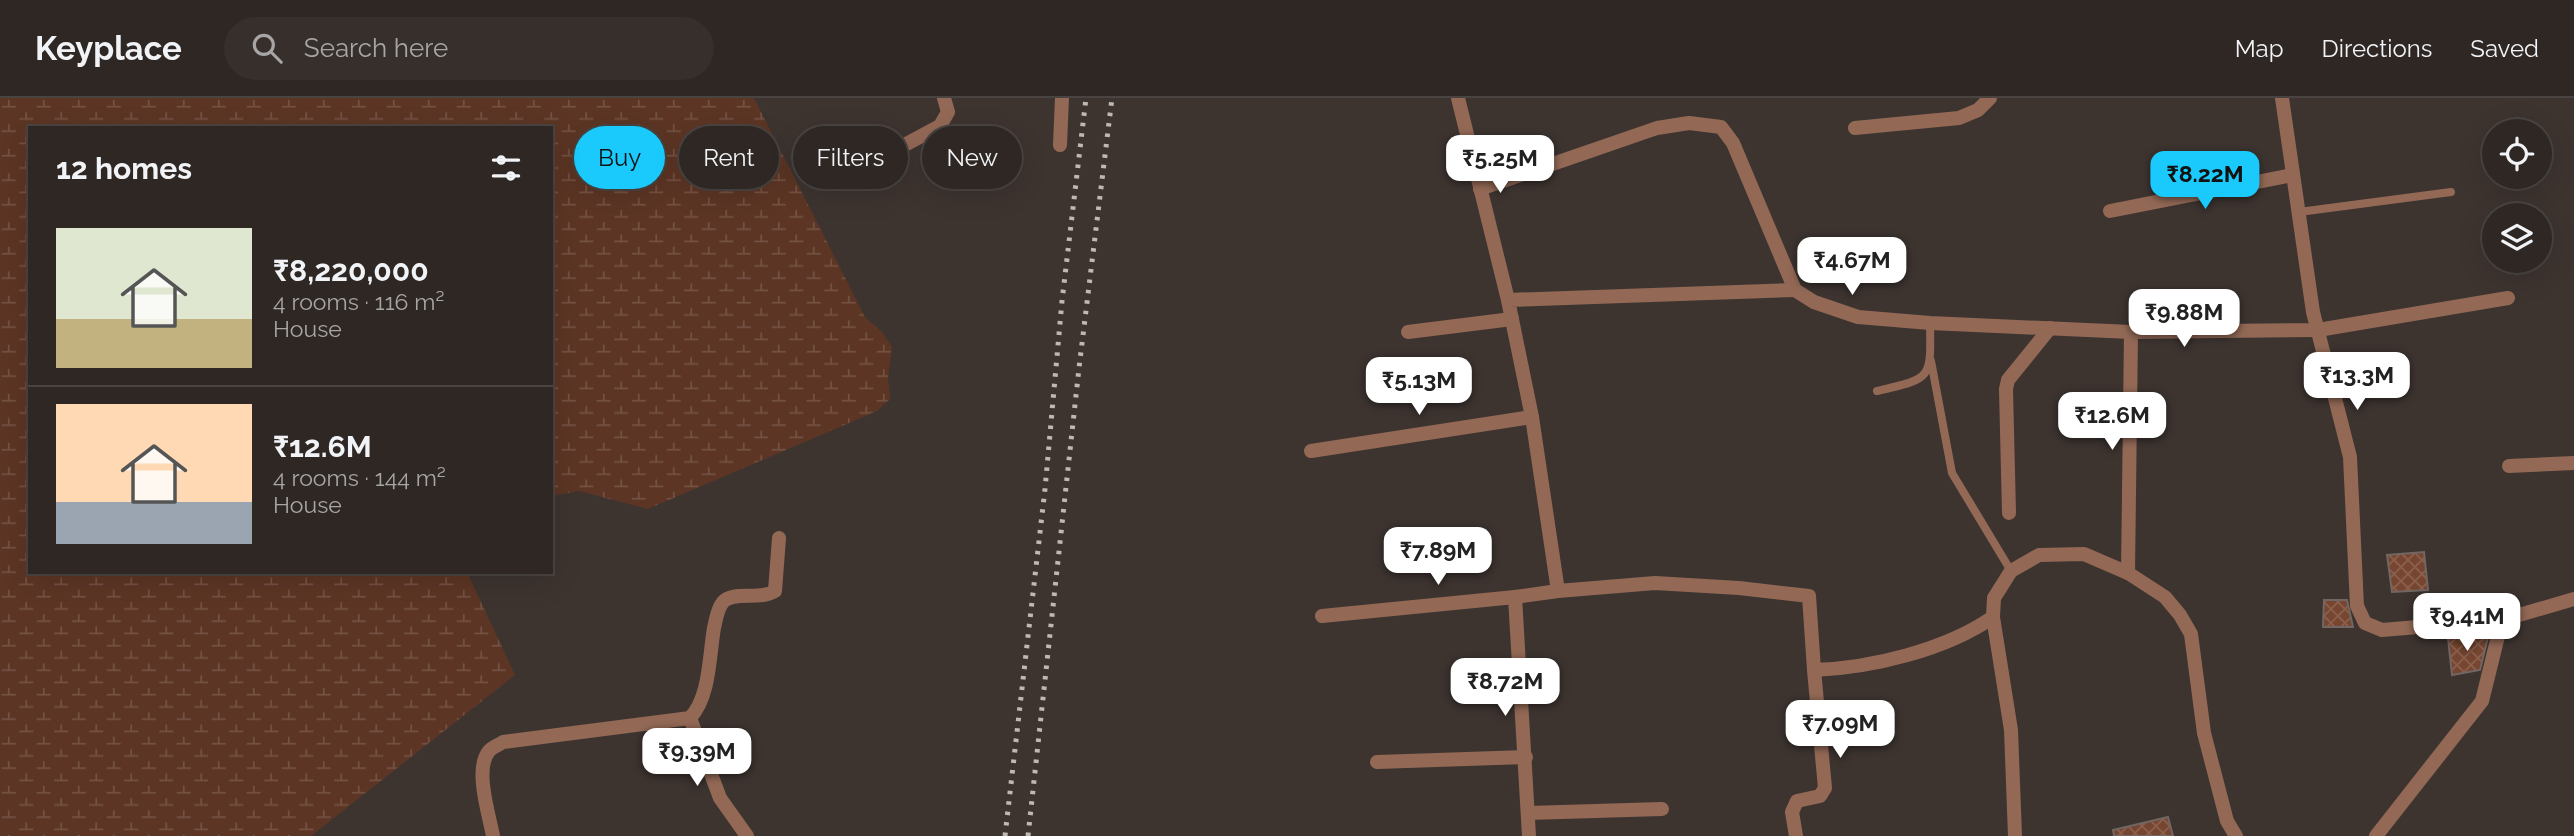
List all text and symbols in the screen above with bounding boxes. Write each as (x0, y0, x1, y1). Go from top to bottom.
search box (224, 17, 714, 80)
text: Keyplace (35, 29, 182, 68)
icon: search (248, 29, 286, 67)
text: Search here (304, 33, 448, 63)
text: Map (2235, 34, 2284, 63)
text: Directions (2322, 34, 2432, 63)
text: Saved (2470, 34, 2539, 63)
map controls (2482, 119, 2552, 273)
button: locate (2482, 119, 2552, 189)
chip: Buy (574, 126, 665, 189)
chip: Rent (679, 126, 779, 189)
chip: Filters (793, 126, 908, 189)
chip: New (922, 126, 1022, 189)
pin: ₹5.25M (1443, 136, 1557, 195)
text: ₹5.25M (1462, 144, 1538, 171)
icon: filters (487, 149, 525, 187)
text: 12 homes (56, 151, 192, 186)
pin: ₹8.22M (2148, 152, 2262, 211)
text: ₹8.22M (2166, 160, 2244, 187)
button: layers (2482, 203, 2552, 273)
pin: ₹4.67M (1795, 238, 1909, 297)
text: ₹4.67M (1813, 246, 1891, 273)
text: ₹8,220,000 (273, 253, 429, 288)
icon: home (112, 256, 196, 340)
text: 4 rooms · 116 m² (273, 288, 444, 315)
pin: ₹9.88M (2127, 289, 2241, 349)
text: ₹9.88M (2145, 298, 2223, 325)
text: House (273, 315, 342, 342)
pin: ₹13.3M (2300, 352, 2414, 412)
pin: ₹5.13M (1362, 358, 1476, 417)
text: ₹13.3M (2320, 361, 2394, 388)
text: ₹5.13M (1382, 366, 1456, 393)
pin: ₹12.6M (2055, 392, 2169, 452)
text: ₹12.6M (2074, 401, 2150, 428)
text: ₹12.6M (273, 429, 372, 464)
icon: home (112, 432, 196, 516)
text: 4 rooms · 144 m² (273, 464, 446, 491)
text: House (273, 491, 342, 518)
pin: ₹7.89M (1381, 528, 1495, 587)
text: ₹7.89M (1400, 536, 1476, 563)
pin: ₹9.41M (2410, 594, 2524, 653)
text: ₹9.41M (2429, 602, 2505, 629)
pin: ₹8.72M (1448, 658, 1562, 718)
text: ₹8.72M (1467, 667, 1543, 694)
pin: ₹7.09M (1783, 700, 1897, 760)
text: ₹7.09M (1802, 709, 1878, 736)
pin: ₹9.39M (640, 728, 754, 788)
text: ₹9.39M (658, 737, 736, 764)

